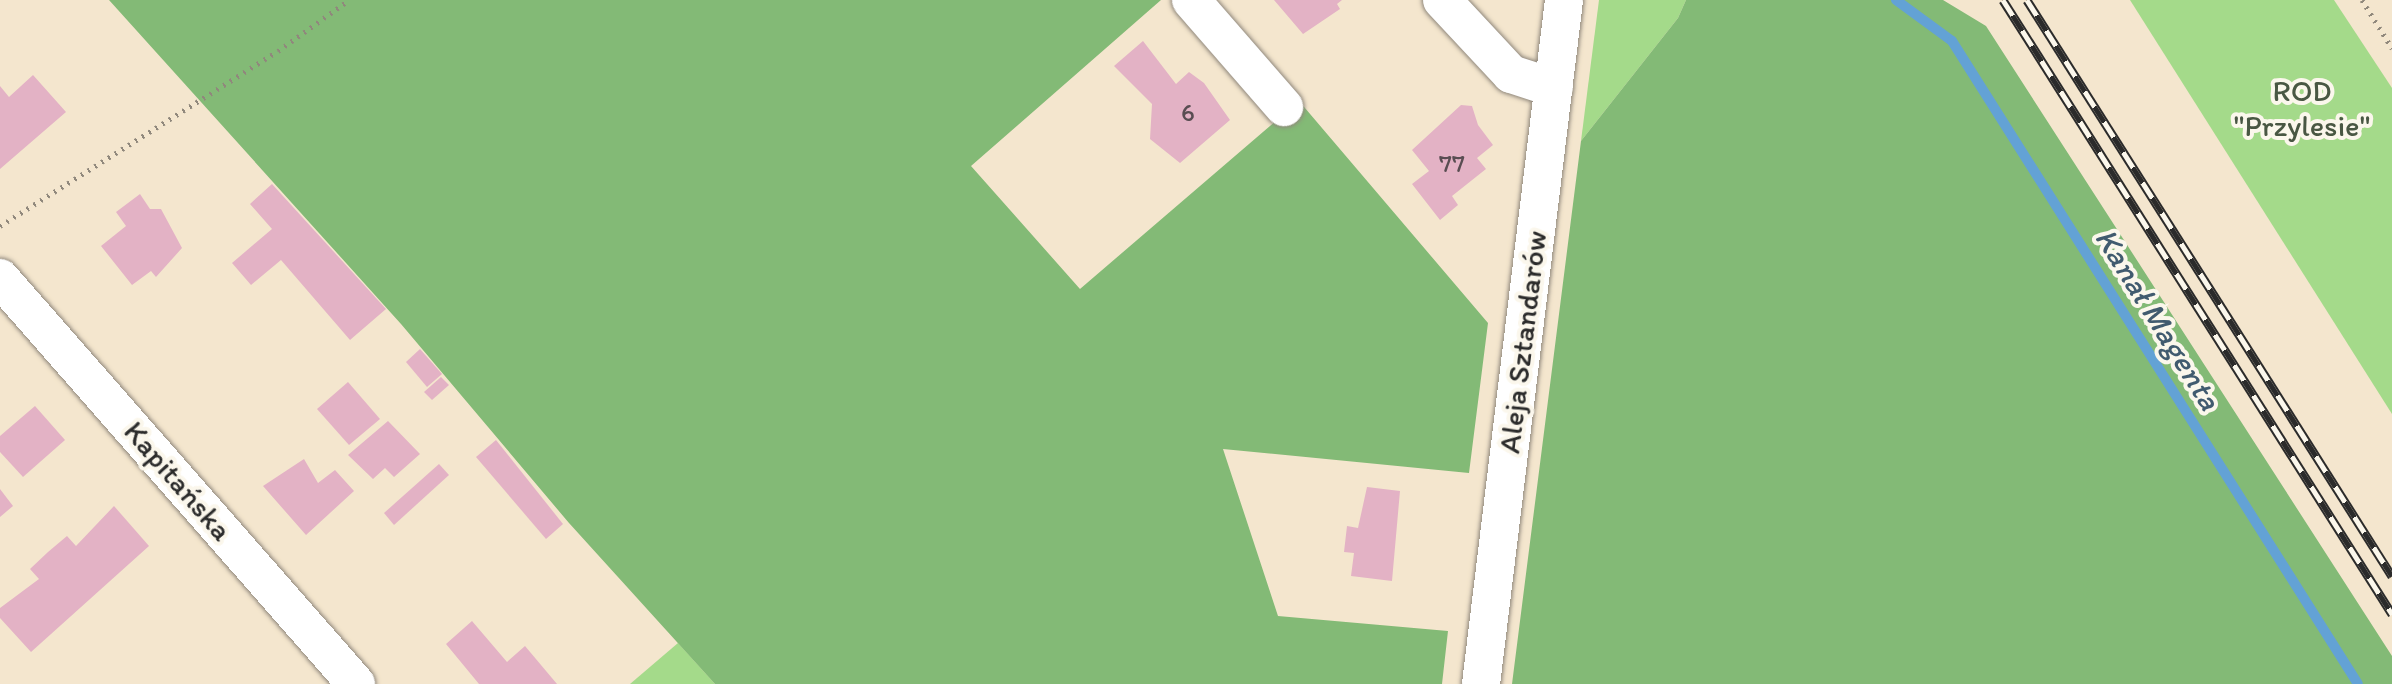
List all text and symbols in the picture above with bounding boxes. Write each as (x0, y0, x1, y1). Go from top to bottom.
park label: ROD "Przylesie" (2233, 73, 2371, 144)
house number: 6 (1181, 97, 1195, 129)
house number: 77 (1439, 148, 1465, 180)
water label: Kanał Magenta (2087, 221, 2229, 417)
street label: Aleja Sztandarów (1491, 229, 1555, 455)
street label: Kapitańska (116, 414, 240, 548)

